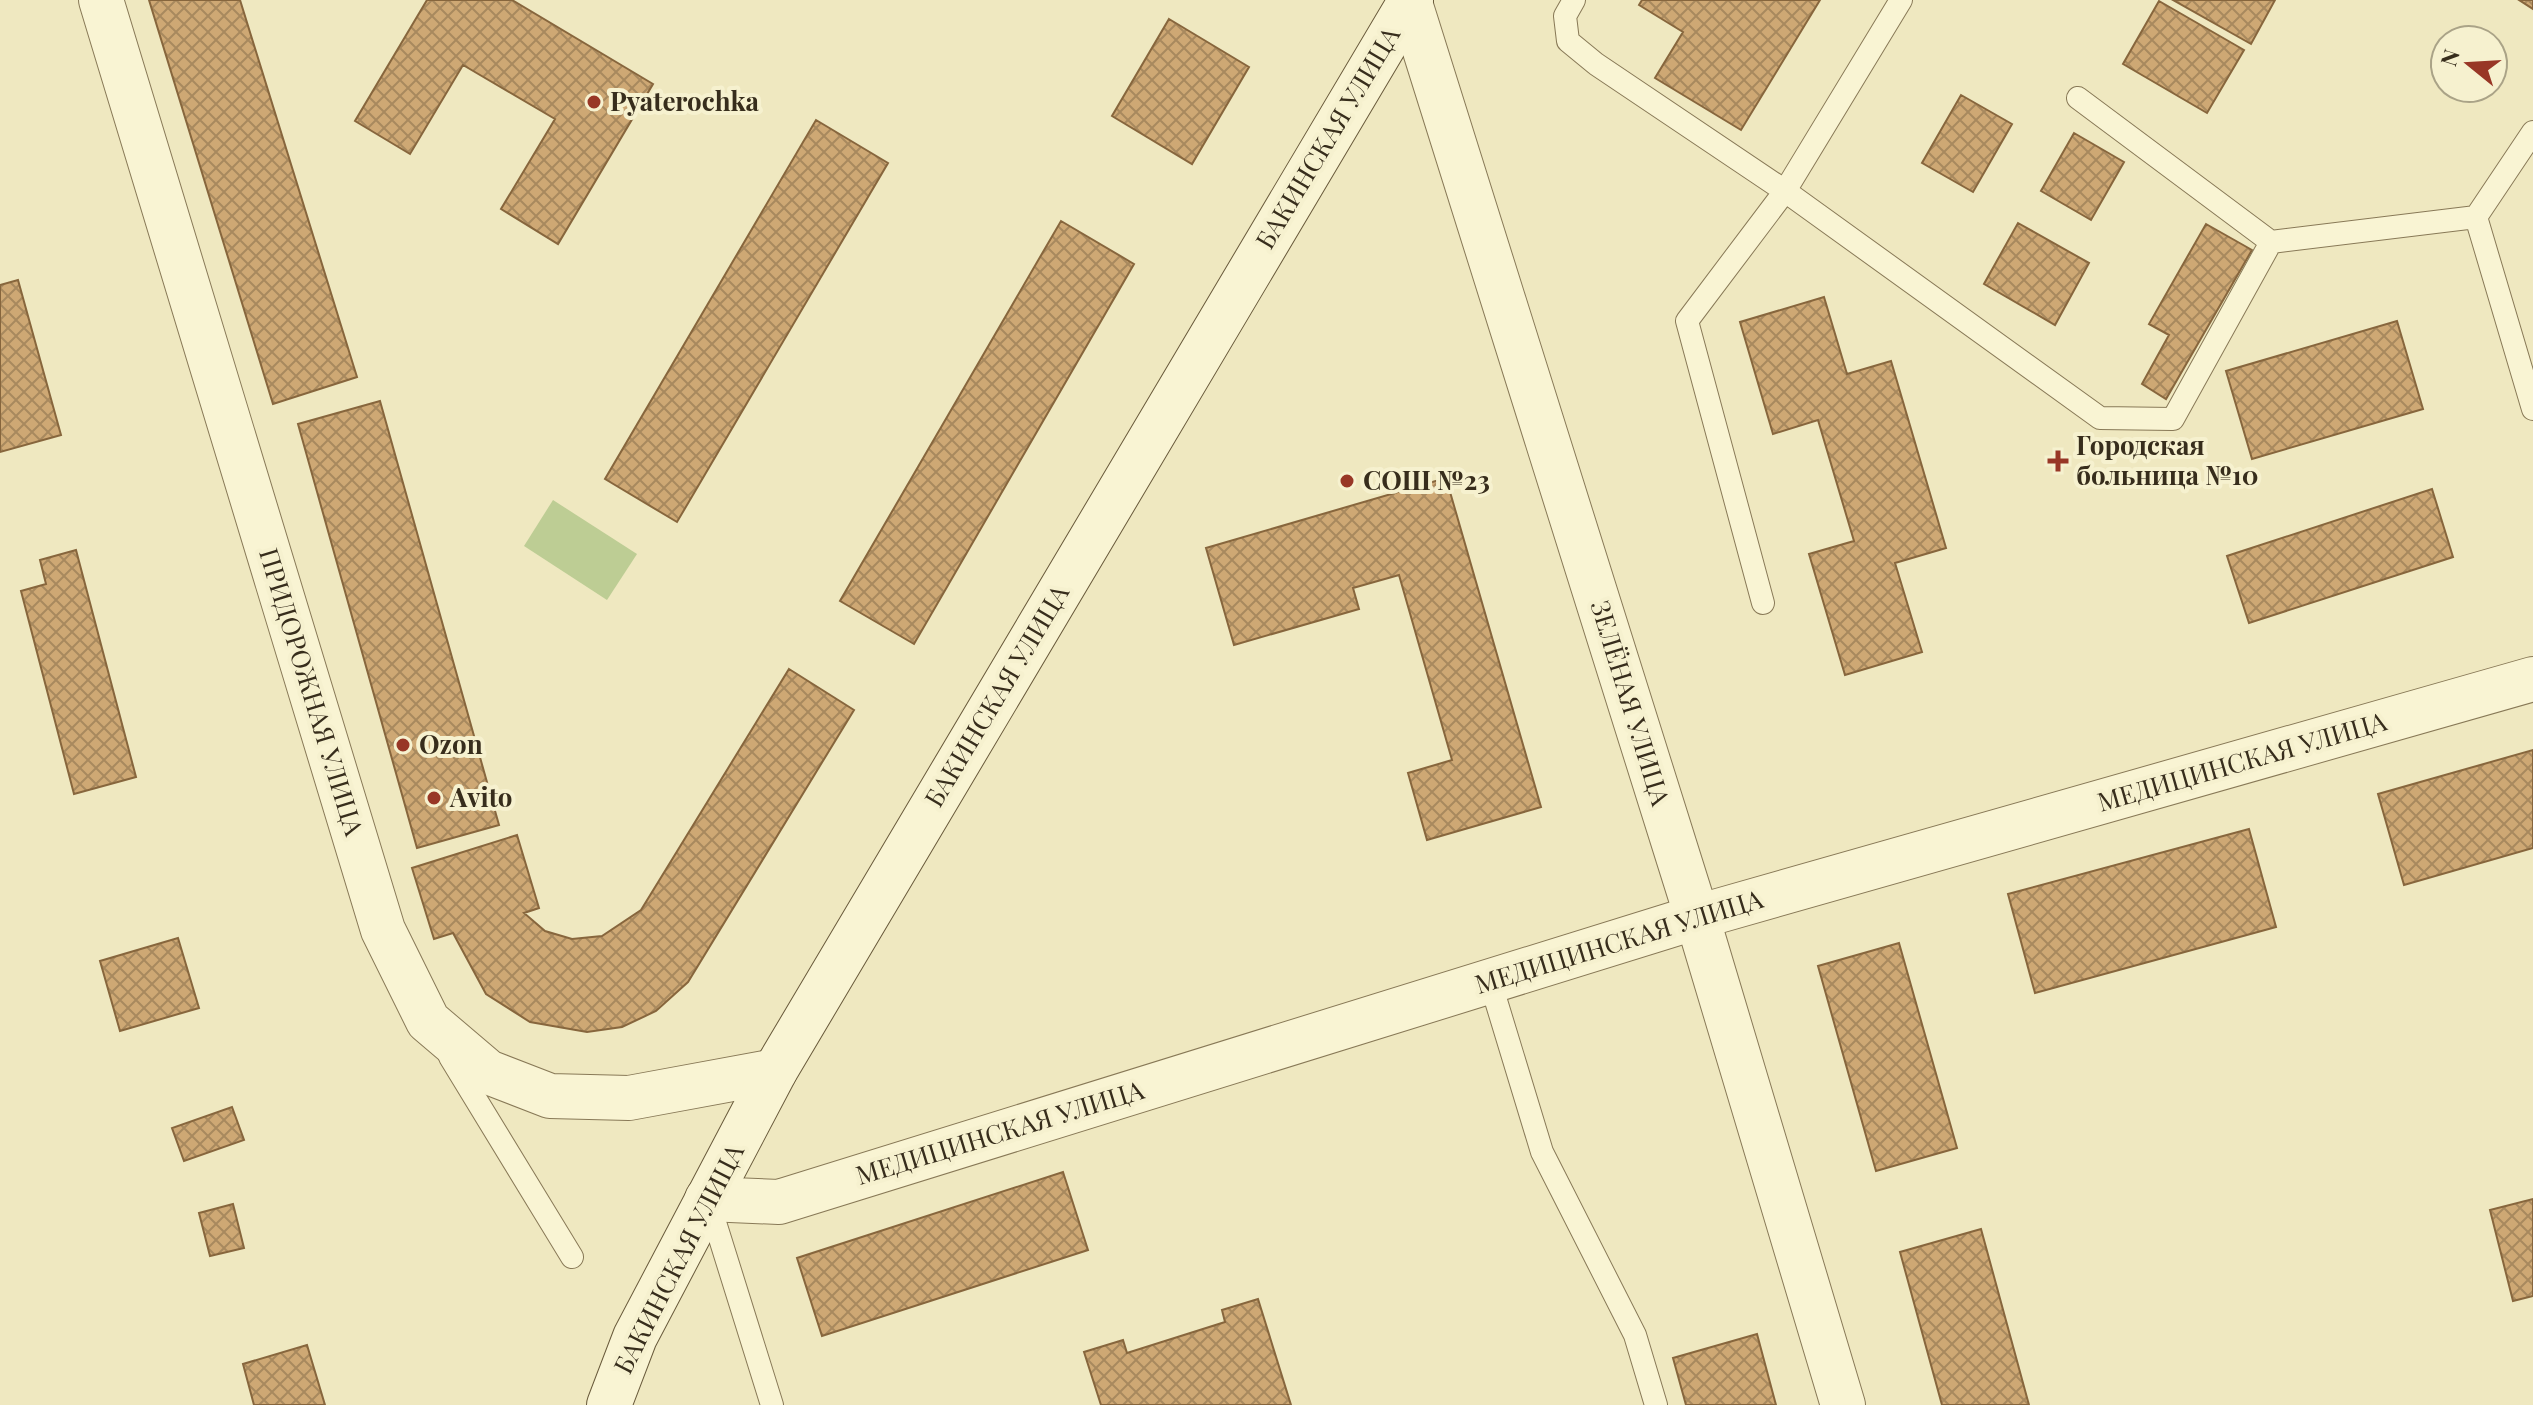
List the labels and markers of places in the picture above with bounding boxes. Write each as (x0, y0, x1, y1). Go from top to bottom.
place label: Pyaterochka (610, 83, 760, 118)
marker: Pyaterochka (585, 93, 603, 111)
place label: Городская больница №10 (2076, 427, 2259, 492)
marker: Городская больница №10 (2047, 450, 2069, 472)
place label: СОШ №23 (1363, 462, 1490, 497)
marker: СОШ №23 (1338, 472, 1356, 490)
place label: Ozon (419, 726, 483, 761)
marker: Ozon (394, 736, 412, 754)
place label: Avito (449, 779, 513, 814)
marker: Avito (425, 789, 443, 807)

